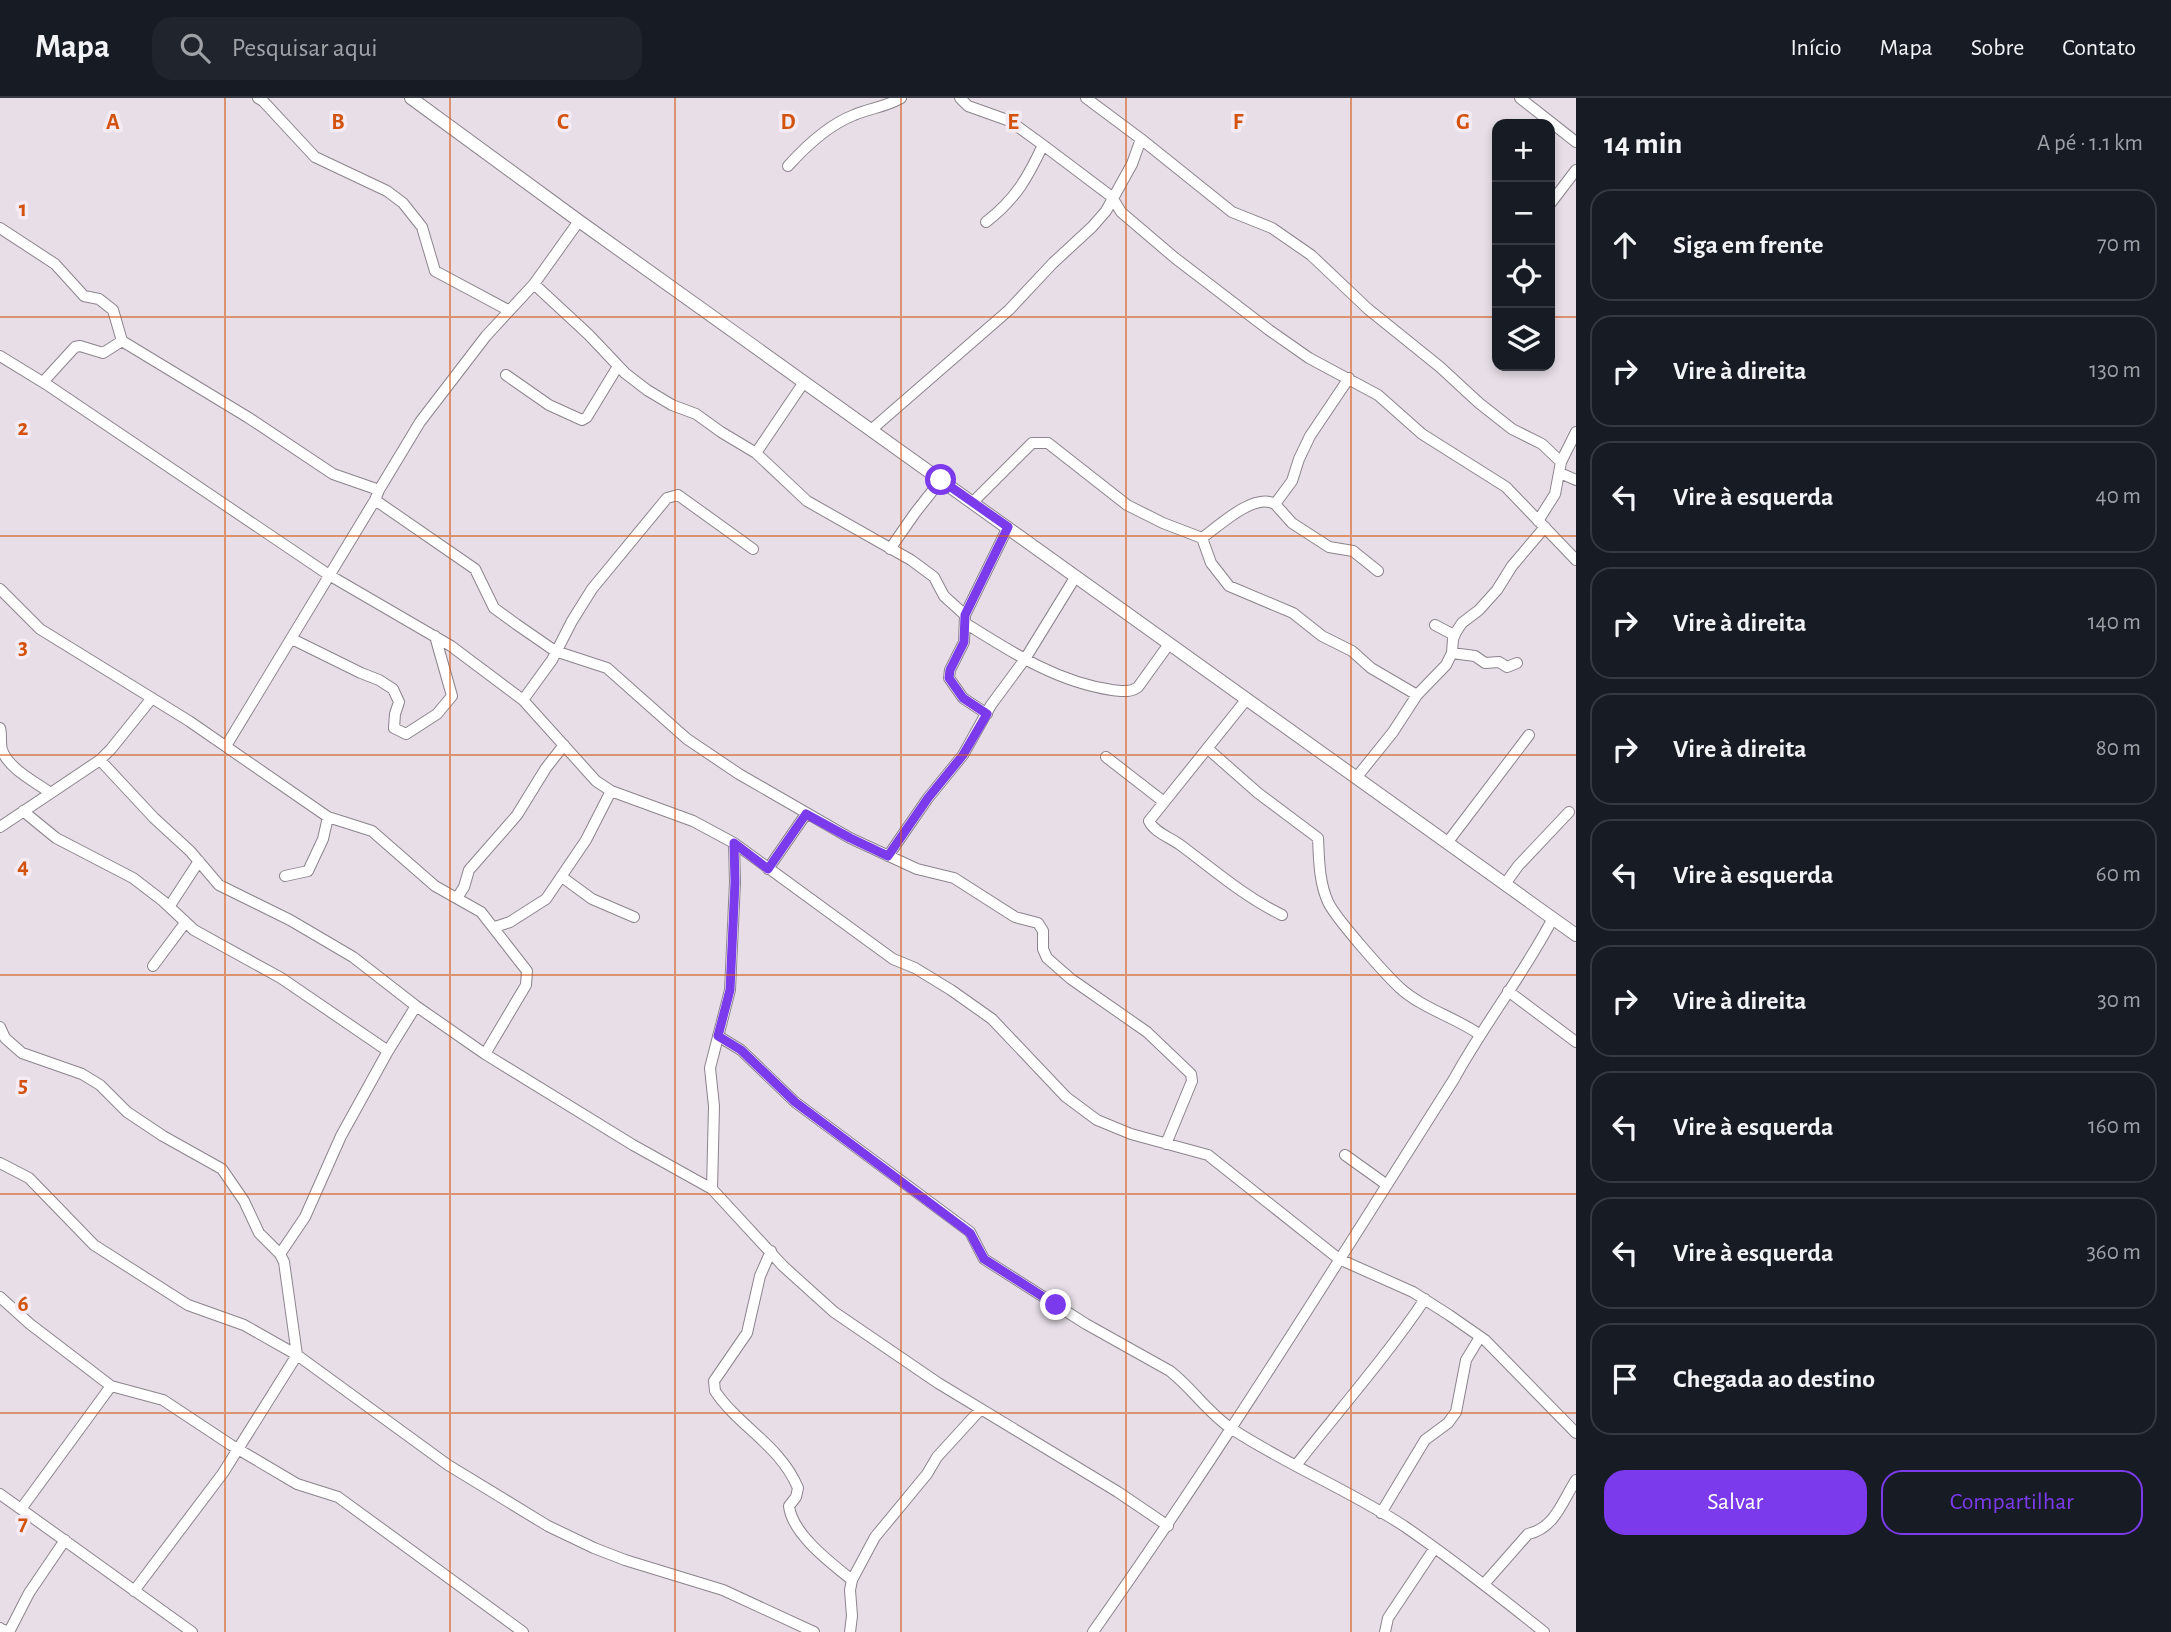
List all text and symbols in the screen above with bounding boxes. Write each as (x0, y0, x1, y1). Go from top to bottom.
search box (152, 17, 642, 80)
icon: search (176, 29, 214, 67)
text: Mapa (35, 31, 110, 64)
text: Pesquisar aqui (232, 35, 378, 61)
text: Início (1790, 36, 1842, 60)
text: Mapa (1880, 36, 1933, 60)
text: Sobre (1971, 36, 2024, 60)
text: Contato (2062, 36, 2136, 60)
text: A (106, 111, 120, 134)
text: B (331, 111, 345, 134)
text: C (557, 111, 569, 134)
text: D (780, 111, 796, 134)
text: E (1007, 111, 1019, 134)
text: F (1233, 111, 1244, 134)
text: G (1456, 111, 1470, 134)
map controls (1492, 119, 1555, 371)
button: + (1492, 119, 1555, 182)
text: 14 min (1604, 129, 1682, 159)
text: A pé · 1.1 km (2037, 132, 2143, 155)
button: − (1492, 182, 1555, 245)
text: 1 (19, 198, 27, 221)
icon: ahead (1606, 226, 1644, 264)
text: Siga em frente (1673, 232, 1824, 258)
text: 70 m (2097, 233, 2141, 256)
button: locate (1492, 245, 1555, 308)
button: layers (1492, 308, 1555, 371)
icon: right (1606, 352, 1644, 390)
text: Vire à direita (1673, 358, 1807, 384)
text: 130 m (2089, 359, 2141, 382)
text: 2 (18, 417, 29, 440)
route start (925, 464, 956, 495)
icon: left (1606, 478, 1644, 516)
text: Vire à esquerda (1673, 484, 1834, 510)
text: 40 m (2096, 485, 2141, 508)
icon: right (1606, 604, 1644, 642)
text: Vire à direita (1673, 610, 1807, 636)
text: 140 m (2088, 611, 2141, 634)
text: 3 (18, 636, 28, 659)
icon: right (1606, 730, 1644, 768)
text: Vire à direita (1673, 736, 1807, 762)
text: 80 m (2096, 737, 2141, 760)
text: 4 (17, 855, 29, 878)
icon: left (1606, 856, 1644, 894)
text: Vire à esquerda (1673, 862, 1834, 888)
text: 60 m (2096, 863, 2141, 886)
icon: right (1606, 982, 1644, 1020)
text: Vire à direita (1673, 988, 1807, 1014)
text: 30 m (2097, 989, 2141, 1012)
text: 5 (18, 1074, 28, 1097)
icon: left (1606, 1108, 1644, 1146)
text: Vire à esquerda (1673, 1114, 1834, 1140)
text: 160 m (2088, 1115, 2141, 1138)
icon: left (1606, 1234, 1644, 1272)
text: Vire à esquerda (1673, 1240, 1834, 1266)
text: 360 m (2086, 1241, 2141, 1264)
route end (1040, 1289, 1071, 1320)
text: 6 (17, 1293, 29, 1316)
icon: arrive (1606, 1360, 1644, 1398)
text: Chegada ao destino (1673, 1366, 1875, 1392)
button: Salvar (1604, 1470, 1867, 1535)
button: Compartilhar (1881, 1470, 2143, 1535)
text: 7 (18, 1512, 28, 1535)

